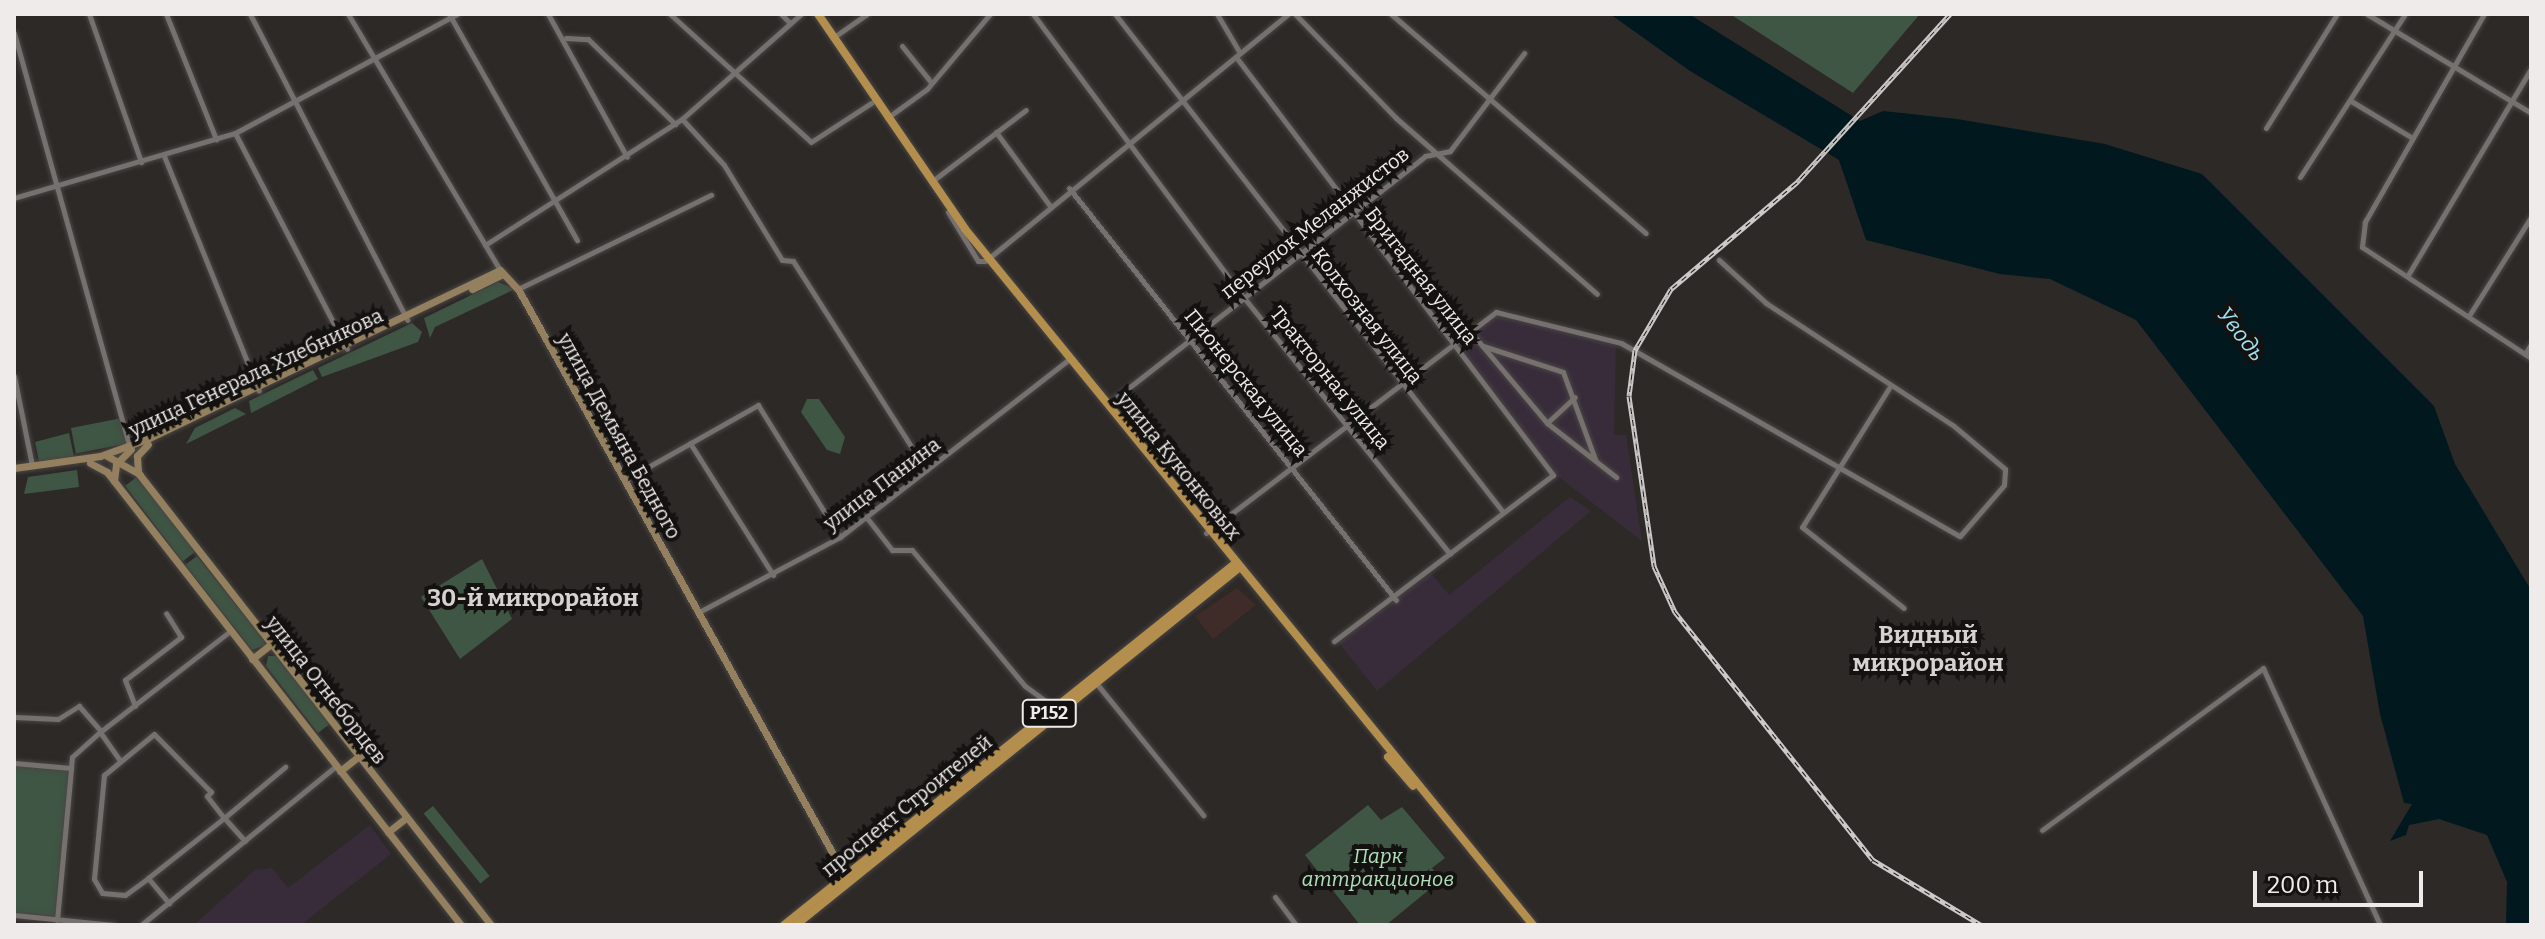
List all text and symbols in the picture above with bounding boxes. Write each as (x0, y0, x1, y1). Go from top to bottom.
street label: переулок Меланжистов (1216, 142, 1414, 304)
street label: Бригадная улица (1360, 203, 1482, 349)
street label: Колхозная улица (1306, 243, 1428, 389)
street label: Тракторная улица (1265, 302, 1395, 454)
water label: Уводь (2212, 302, 2270, 366)
street label: улица Генерала Хлебникова (125, 303, 387, 443)
street label: Пионерская улица (1179, 305, 1313, 461)
street label: улица Демьяна Бедного (552, 329, 686, 543)
street label: улица Куконковых (1112, 387, 1246, 545)
street label: улица Панина (819, 432, 945, 536)
district label: 30-й микрорайон (427, 585, 639, 613)
street label: улица Огнеборцев (261, 611, 391, 769)
district label: Видный микрорайон (1852, 622, 2004, 678)
road number: Р152 (1021, 699, 1077, 727)
street label: проспект Строителей (817, 730, 997, 882)
park label: Парк аттракционов (1302, 845, 1454, 892)
scale bar (2257, 855, 2427, 905)
text: 200 m (2267, 871, 2339, 899)

